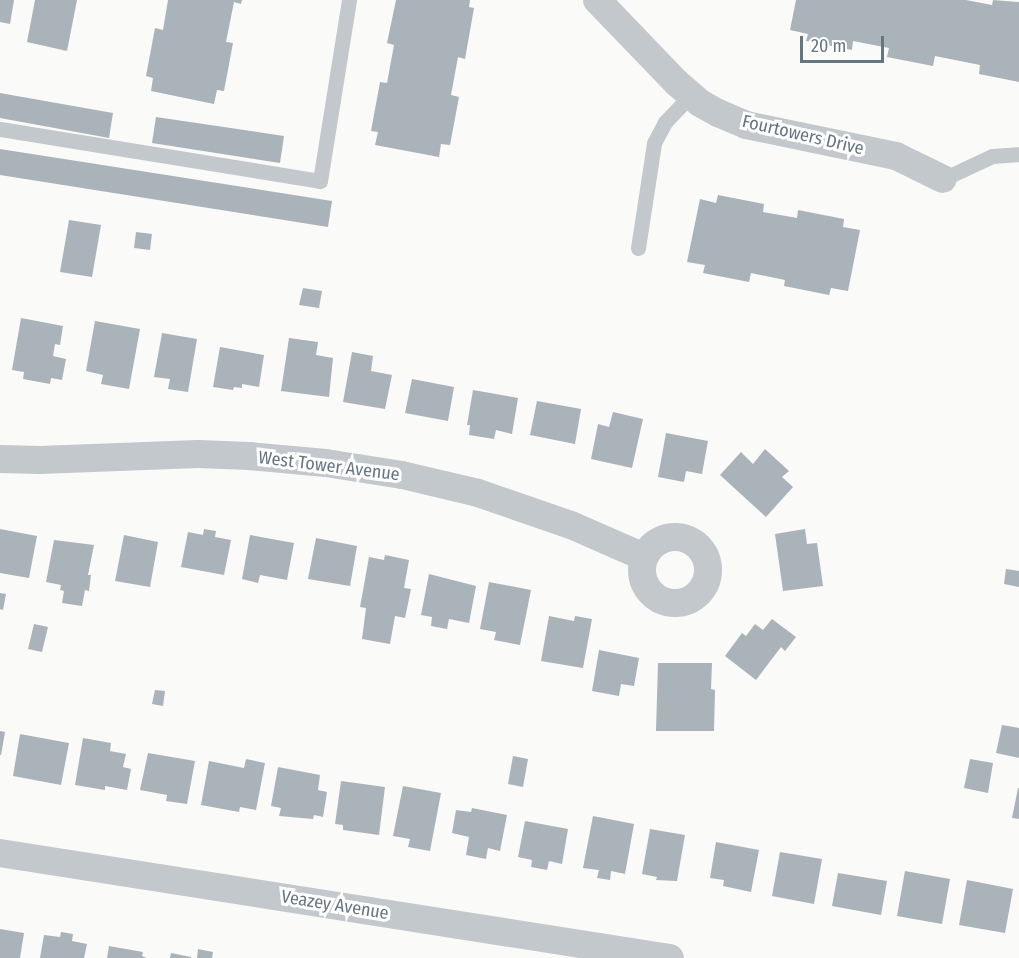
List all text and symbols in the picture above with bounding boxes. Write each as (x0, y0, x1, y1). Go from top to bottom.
scale bar (803, 24, 887, 62)
text: 20 m (811, 35, 846, 57)
street label: Fourtowers Drive (740, 111, 866, 159)
street label: West Tower Avenue (257, 447, 401, 485)
street label: Veazey Avenue (280, 886, 390, 924)

